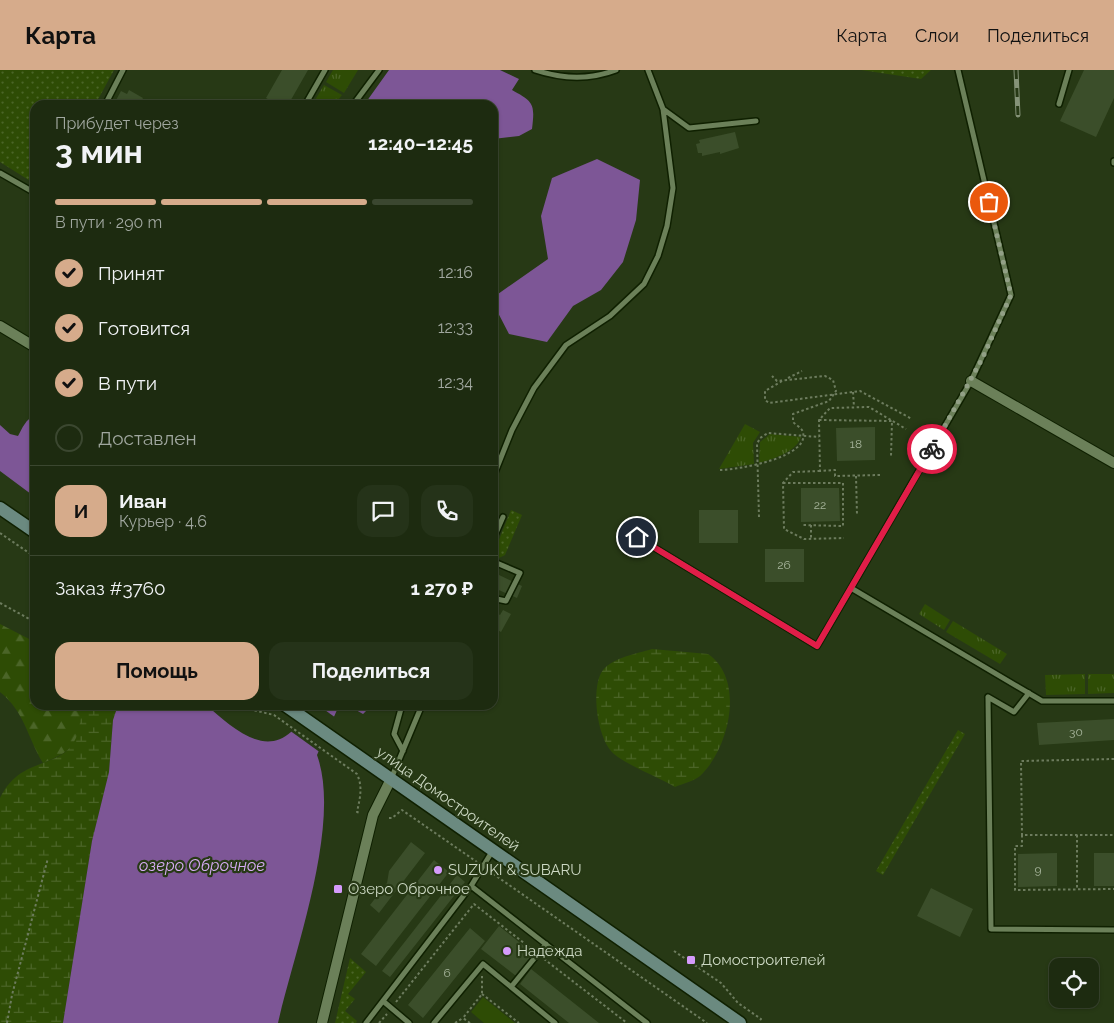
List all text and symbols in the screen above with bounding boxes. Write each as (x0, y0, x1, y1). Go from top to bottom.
text: Карта (25, 21, 96, 50)
text: Карта (836, 25, 887, 46)
text: Слои (915, 25, 959, 46)
text: Поделиться (987, 25, 1089, 46)
text: Прибудет через (55, 114, 179, 133)
text: 12:40–12:45 (368, 132, 473, 154)
text: 3 мин (55, 133, 143, 170)
pin (968, 181, 1010, 223)
icon: bag (975, 188, 1003, 216)
text: В пути · 290 m (55, 213, 162, 232)
icon: check (55, 259, 83, 287)
text: Принят (98, 262, 165, 284)
text: 12:16 (438, 263, 473, 282)
icon: check (55, 314, 83, 342)
text: Готовится (98, 317, 190, 339)
text: 12:33 (438, 318, 473, 337)
icon: check (55, 369, 83, 397)
text: В пути (98, 372, 157, 394)
text: 12:34 (438, 373, 473, 392)
courier (907, 424, 957, 474)
text: Доставлен (98, 427, 197, 449)
icon: bike (918, 435, 946, 463)
house number: 18 (850, 437, 862, 451)
button: chat (357, 485, 409, 537)
button: phone (421, 485, 473, 537)
text: Иван (119, 490, 167, 512)
house number: 22 (814, 498, 826, 512)
text: И (74, 500, 88, 522)
text: Курьер · 4.6 (119, 512, 207, 531)
pin (616, 516, 658, 558)
icon: home (623, 523, 651, 551)
house number: 26 (777, 558, 791, 572)
text: Заказ #3760 (55, 577, 166, 599)
text: 1 270 ₽ (410, 577, 473, 599)
button: Помощь (55, 642, 259, 700)
button: Поделиться (269, 642, 473, 700)
house number: 30 (1069, 725, 1083, 739)
street label: улица Домостроителей (373, 743, 523, 855)
water label: озеро Оброчное (139, 856, 265, 875)
place label: SUZUKI & SUBARU (448, 861, 582, 879)
house number: 9 (1034, 863, 1042, 877)
marker: SUZUKI & SUBARU (432, 864, 444, 876)
place label: Озеро Оброчное (348, 880, 470, 898)
marker: Озеро Оброчное (332, 883, 344, 895)
place label: Надежда (517, 942, 582, 960)
marker: Надежда (501, 945, 513, 957)
place label: Домостроителей (701, 951, 825, 969)
marker: Домостроителей (685, 954, 697, 966)
map controls (1049, 958, 1099, 1008)
button: locate (1049, 958, 1099, 1008)
house number: 6 (443, 966, 451, 980)

